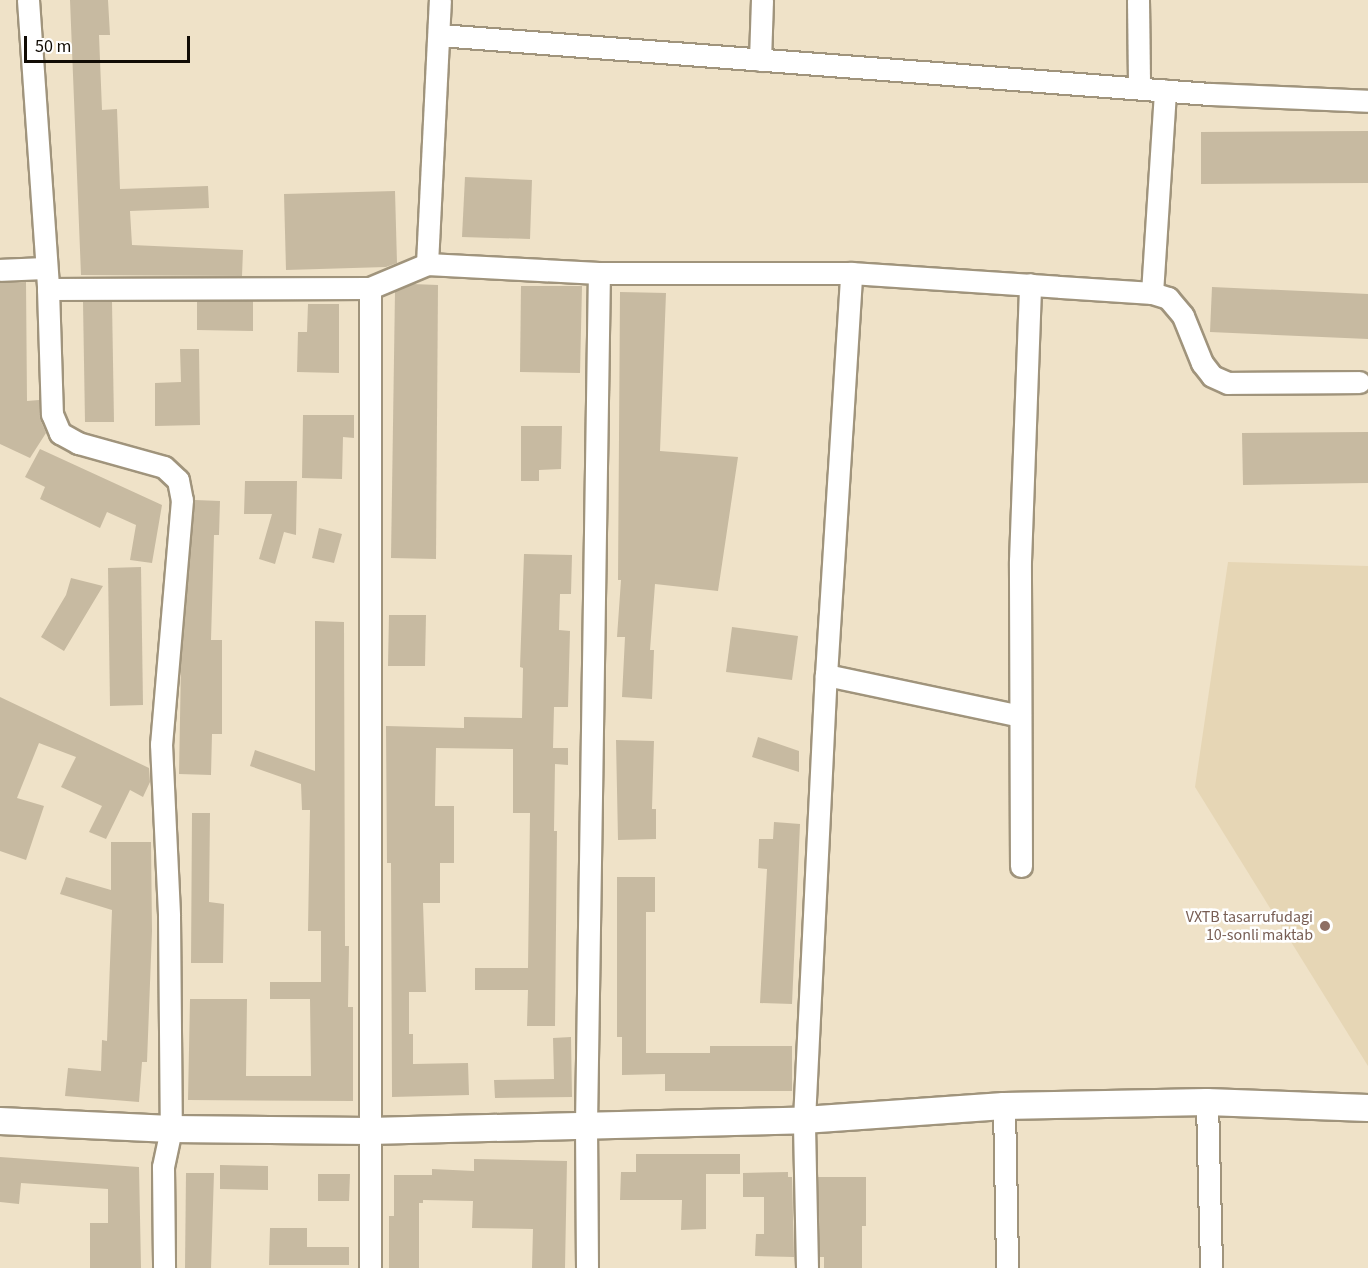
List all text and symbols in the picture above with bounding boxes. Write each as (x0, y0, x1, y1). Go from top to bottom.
scale bar (27, 24, 194, 62)
text: 50 m (35, 34, 71, 59)
place label: VXTB tasarrufudagi 10-sonli maktab (1186, 907, 1313, 945)
marker: VXTB tasarrufudagi 10-sonli maktab (1318, 919, 1332, 933)

